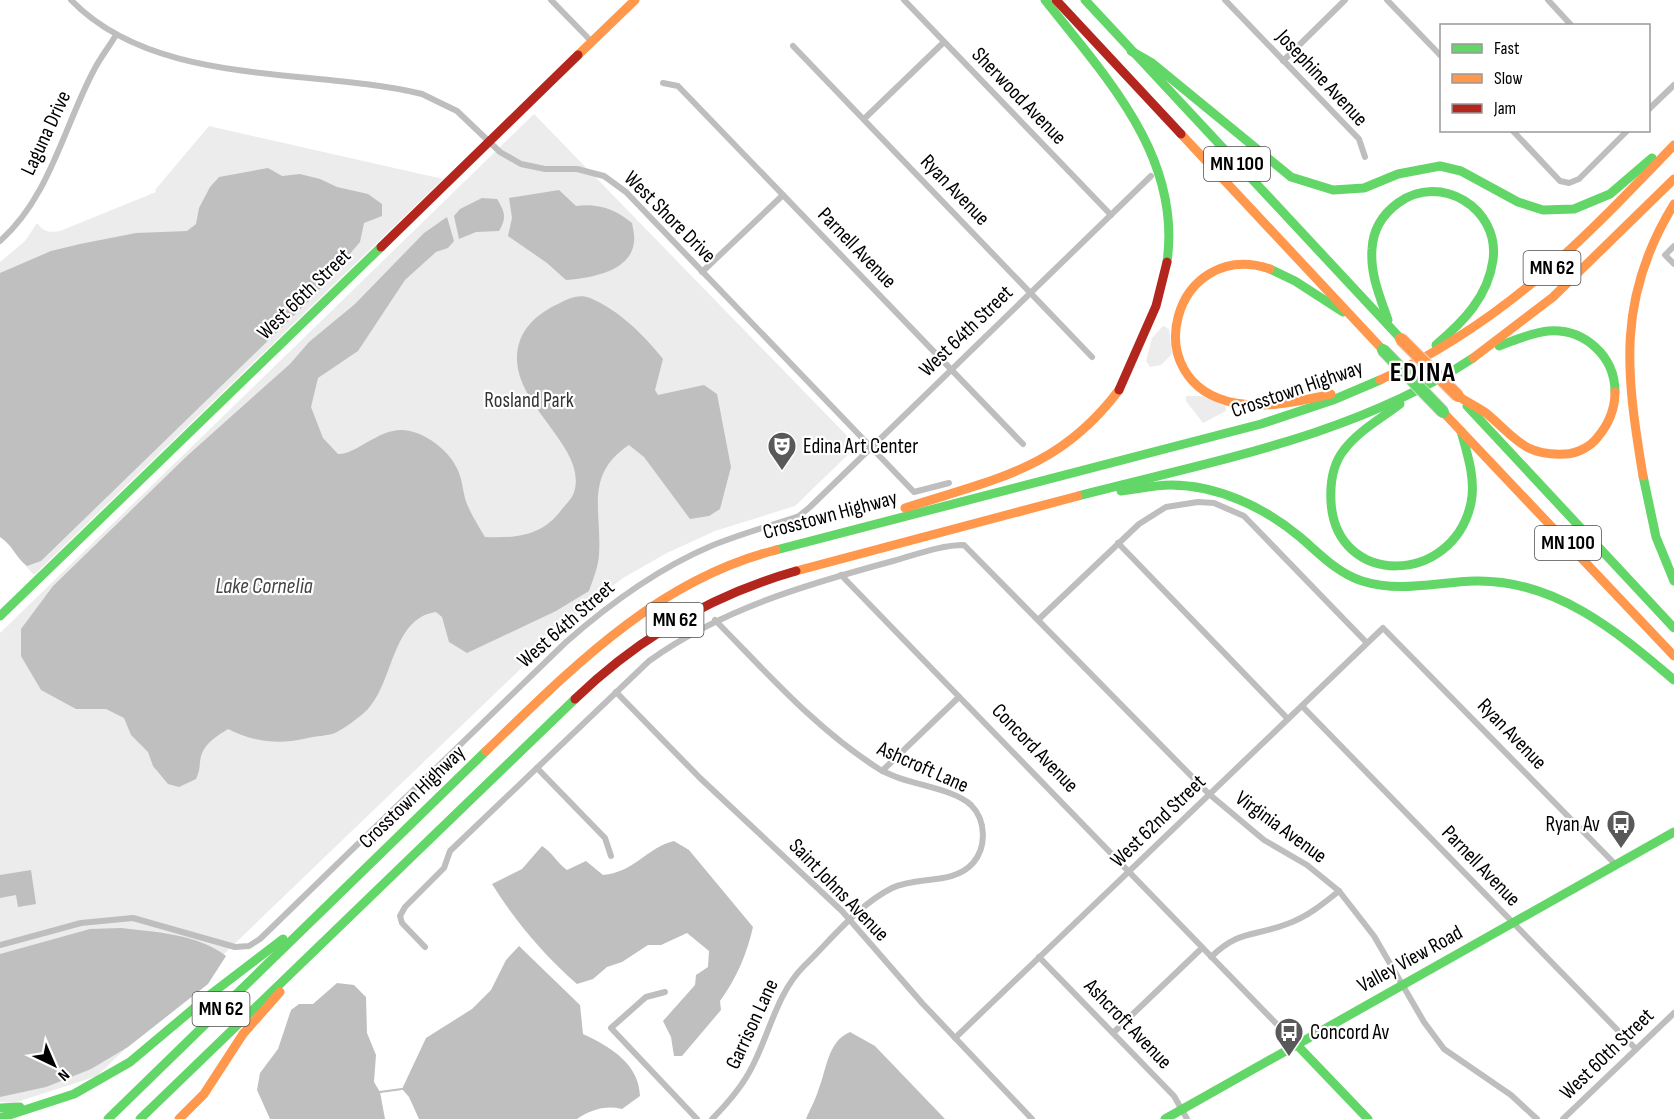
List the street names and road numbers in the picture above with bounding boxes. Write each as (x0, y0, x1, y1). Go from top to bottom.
street label: Josephine Avenue (1270, 24, 1373, 131)
street label: Sherwood Avenue (966, 42, 1072, 150)
street label: Laguna Drive (16, 87, 76, 179)
road number: MN 100 (1204, 147, 1270, 181)
street label: Ryan Avenue (915, 149, 995, 231)
street label: West Shore Drive (619, 166, 721, 268)
street label: Parnell Avenue (812, 202, 902, 294)
street label: West 66th Street (252, 243, 356, 345)
road number: MN 62 (1524, 251, 1580, 285)
street label: West 64th Street (914, 280, 1018, 382)
street label: Crosstown Highway (1228, 355, 1366, 423)
street label: Crosstown Highway (760, 485, 900, 545)
road number: MN 100 (1535, 526, 1601, 560)
street label: West 64th Street (512, 575, 620, 673)
road number: MN 62 (646, 603, 704, 637)
street label: Ryan Avenue (1472, 693, 1552, 775)
street label: Concord Avenue (986, 698, 1084, 798)
street label: Ashcroft Lane (873, 735, 973, 798)
street label: Crosstown Highway (354, 740, 470, 854)
street label: West 62nd Street (1105, 769, 1211, 873)
street label: Virginia Avenue (1230, 786, 1332, 868)
street label: Parnell Avenue (1436, 820, 1526, 912)
street label: Saint Johns Avenue (784, 833, 894, 947)
street label: Valley View Road (1353, 920, 1467, 998)
street label: Ashcroft Avenue (1078, 973, 1177, 1074)
street label: Garrison Lane (720, 975, 784, 1073)
road number: MN 62 (192, 992, 250, 1026)
street label: West 60th Street (1555, 1003, 1659, 1105)

